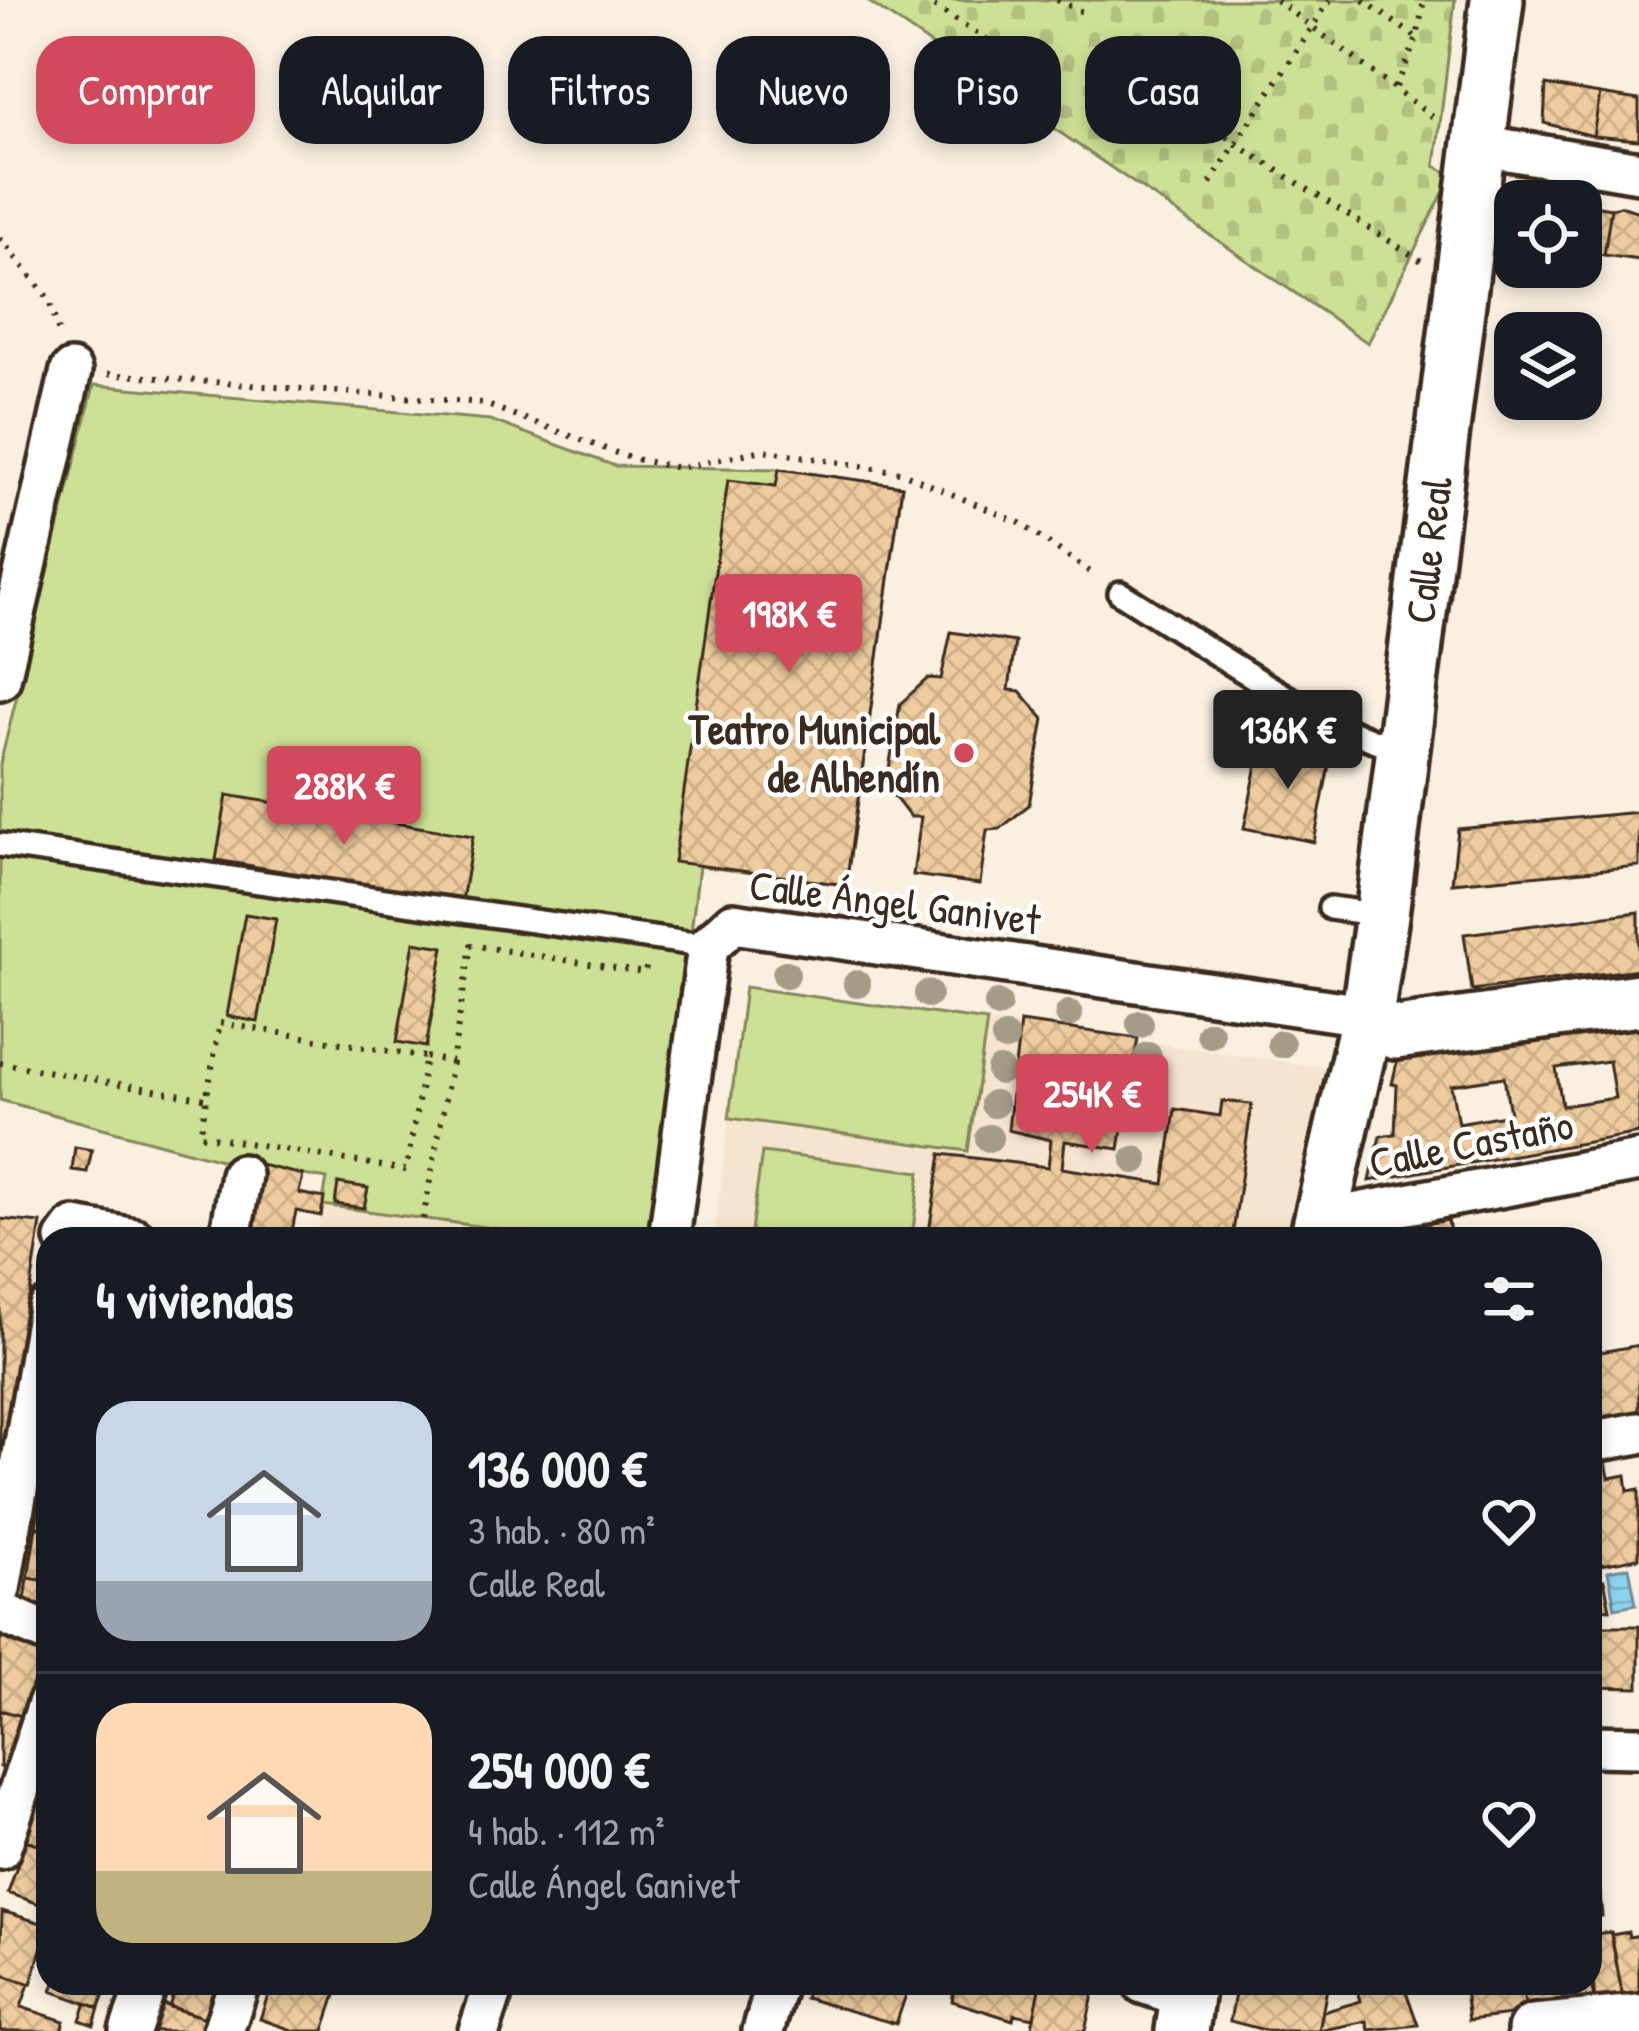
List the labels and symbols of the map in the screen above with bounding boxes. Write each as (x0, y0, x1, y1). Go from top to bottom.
street label: Calle Real (1390, 473, 1465, 627)
pin: 198K € (691, 574, 887, 676)
pin: 136K € (1190, 690, 1386, 792)
place label: Teatro Municipal de Alhendín (687, 700, 941, 805)
marker: Teatro Municipal de Alhendín (951, 740, 977, 766)
pin: 288K € (246, 746, 442, 848)
street label: Calle Ángel Ganivet (746, 855, 1044, 948)
pin: 254K € (994, 1054, 1190, 1156)
street label: Calle Castaño (1364, 1095, 1578, 1190)

